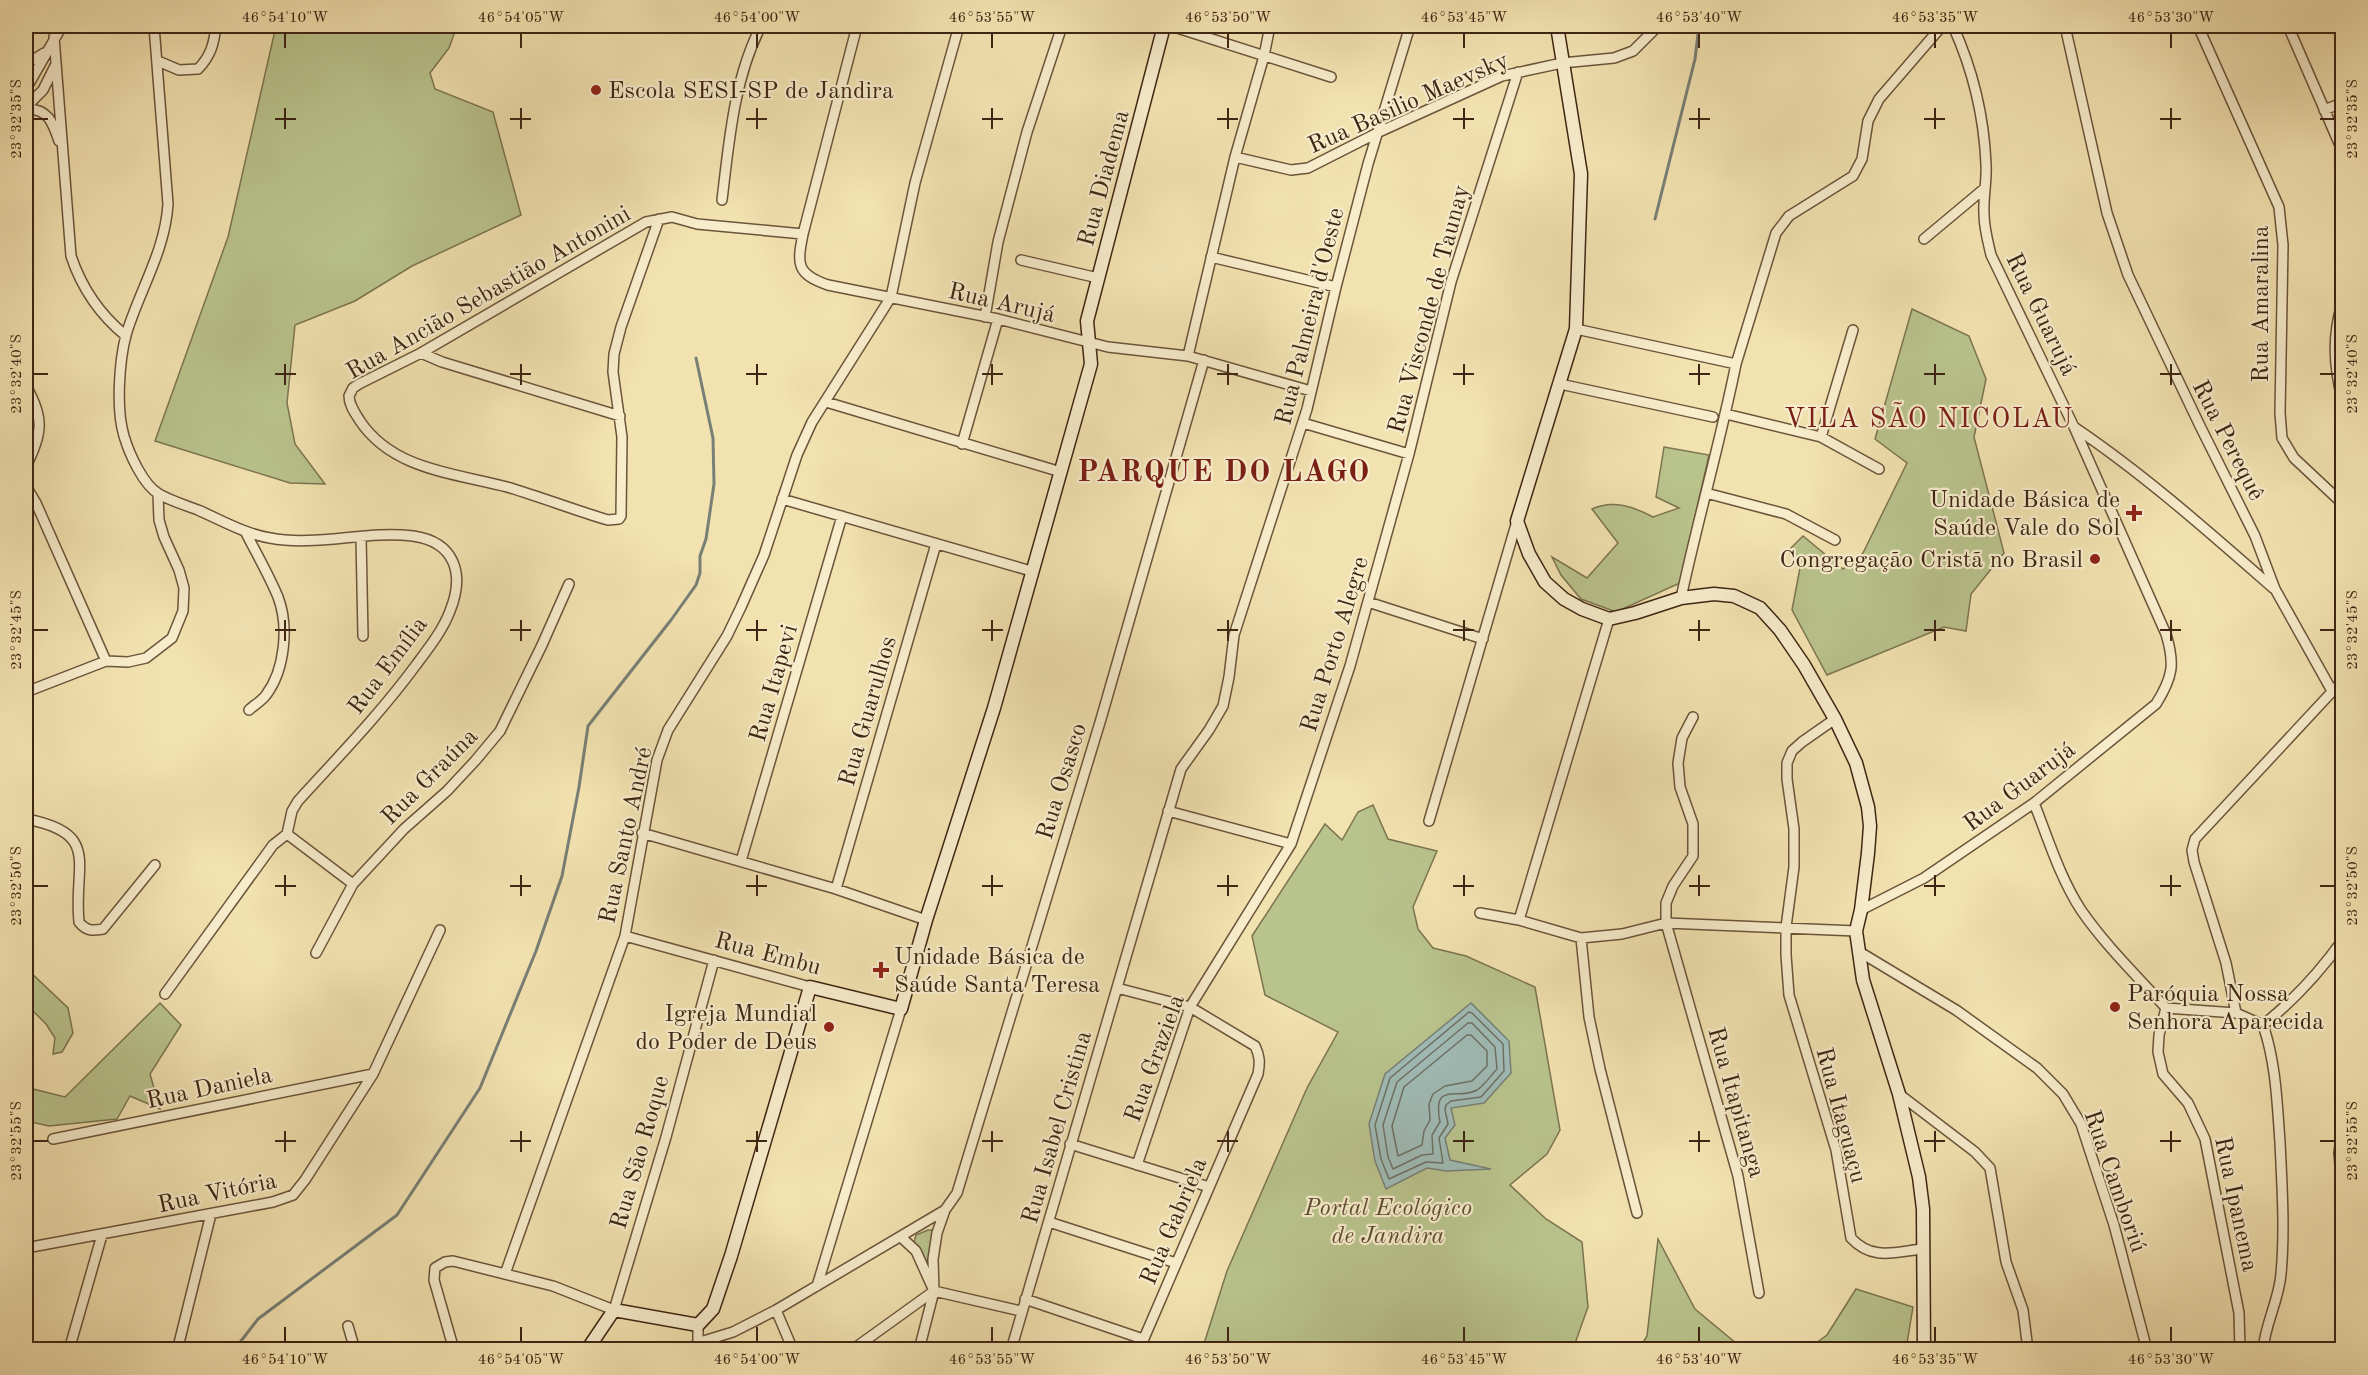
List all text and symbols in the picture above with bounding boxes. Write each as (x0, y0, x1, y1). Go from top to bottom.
text: 46°54'10"W (242, 11, 328, 26)
text: 46°54'05"W (478, 11, 564, 26)
text: 46°54'00"W (714, 11, 800, 26)
text: 46°53'55"W (949, 11, 1035, 26)
text: 46°53'50"W (1185, 11, 1271, 26)
text: 46°53'45"W (1421, 11, 1507, 26)
text: 46°53'40"W (1656, 11, 1742, 26)
text: 46°53'35"W (1892, 11, 1978, 26)
text: 46°53'30"W (2128, 11, 2214, 26)
street label: Rua Basilio Maevsky (1305, 49, 1513, 159)
text: 23°32'35"S (10, 79, 25, 159)
text: 23°32'35"S (2346, 79, 2361, 159)
place label: Escola SESI-SP de Jandira (608, 80, 894, 104)
marker: Escola SESI-SP de Jandira (589, 83, 603, 97)
street label: Rua Diadema (1075, 108, 1135, 249)
street label: Rua Visconde de Taunay (1385, 182, 1475, 437)
street label: Rua Ancião Sebastião Antonini (343, 202, 635, 385)
street label: Rua Palmeira d'Oeste (1272, 205, 1350, 428)
street label: Rua Amaralina (2250, 225, 2274, 383)
street label: Rua Guarujá (2000, 250, 2080, 380)
street label: Rua Arujá (946, 280, 1058, 328)
text: 23°32'40"S (10, 334, 25, 414)
text: 23°32'40"S (2346, 334, 2361, 414)
street label: Rua Perequê (2187, 377, 2268, 505)
district label: VILA SÃO NICOLAU (1784, 401, 2074, 433)
district label: PARQUE DO LAGO (1077, 458, 1371, 488)
place label: Unidade Básica de Saúde Vale do Sol (1929, 489, 2120, 541)
marker: Unidade Básica de Saúde Vale do Sol (2125, 504, 2143, 522)
place label: Congregação Cristã no Brasil (1779, 549, 2083, 573)
marker: Congregação Cristã no Brasil (2088, 552, 2102, 566)
street label: Rua Porto Alegre (1298, 554, 1374, 735)
text: 23°32'45"S (10, 590, 25, 670)
text: 23°32'45"S (2346, 590, 2361, 670)
street label: Rua Emília (344, 613, 433, 720)
street label: Rua Itapevi (747, 622, 803, 745)
street label: Rua Guarulhos (836, 634, 902, 789)
street label: Rua Osasco (1034, 720, 1092, 843)
street label: Rua Graúna (378, 725, 483, 830)
street label: Rua Guarujá (1960, 738, 2081, 837)
street label: Rua Santo André (597, 745, 657, 926)
text: 23°32'50"S (10, 846, 25, 926)
text: 23°32'50"S (2346, 846, 2361, 926)
street label: Rua Embu (712, 929, 824, 981)
place label: Unidade Básica de Saúde Santa Teresa (894, 946, 1100, 998)
marker: Unidade Básica de Saúde Santa Teresa (872, 961, 890, 979)
place label: Paróquia Nossa Senhora Aparecida (2127, 983, 2324, 1035)
street label: Rua Graziela (1122, 992, 1190, 1126)
marker: Paróquia Nossa Senhora Aparecida (2108, 1000, 2122, 1014)
place label: Igreja Mundial do Poder de Deus (635, 1003, 817, 1055)
marker: Igreja Mundial do Poder de Deus (822, 1020, 836, 1034)
street label: Rua Itapitanga (1702, 1025, 1768, 1181)
street label: Rua Isabel Cristina (1019, 1028, 1097, 1227)
street label: Rua Itaguaçu (1810, 1045, 1870, 1186)
street label: Rua Daniela (144, 1064, 275, 1114)
street label: Rua São Roque (607, 1073, 674, 1232)
text: 23°32'55"S (10, 1101, 25, 1181)
text: 23°32'55"S (2346, 1101, 2361, 1181)
street label: Rua Camboriú (2079, 1107, 2150, 1256)
street label: Rua Ipanema (2209, 1135, 2261, 1274)
street label: Rua Gabriela (1137, 1155, 1212, 1289)
street label: Rua Vitória (156, 1170, 279, 1218)
park label: Portal Ecológico de Jandira (1303, 1197, 1472, 1249)
text: 46°54'10"W (242, 1353, 328, 1368)
text: 46°54'05"W (478, 1353, 564, 1368)
text: 46°54'00"W (714, 1353, 800, 1368)
text: 46°53'55"W (949, 1353, 1035, 1368)
text: 46°53'50"W (1185, 1353, 1271, 1368)
text: 46°53'45"W (1421, 1353, 1507, 1368)
text: 46°53'40"W (1656, 1353, 1742, 1368)
text: 46°53'35"W (1892, 1353, 1978, 1368)
text: 46°53'30"W (2128, 1353, 2214, 1368)

